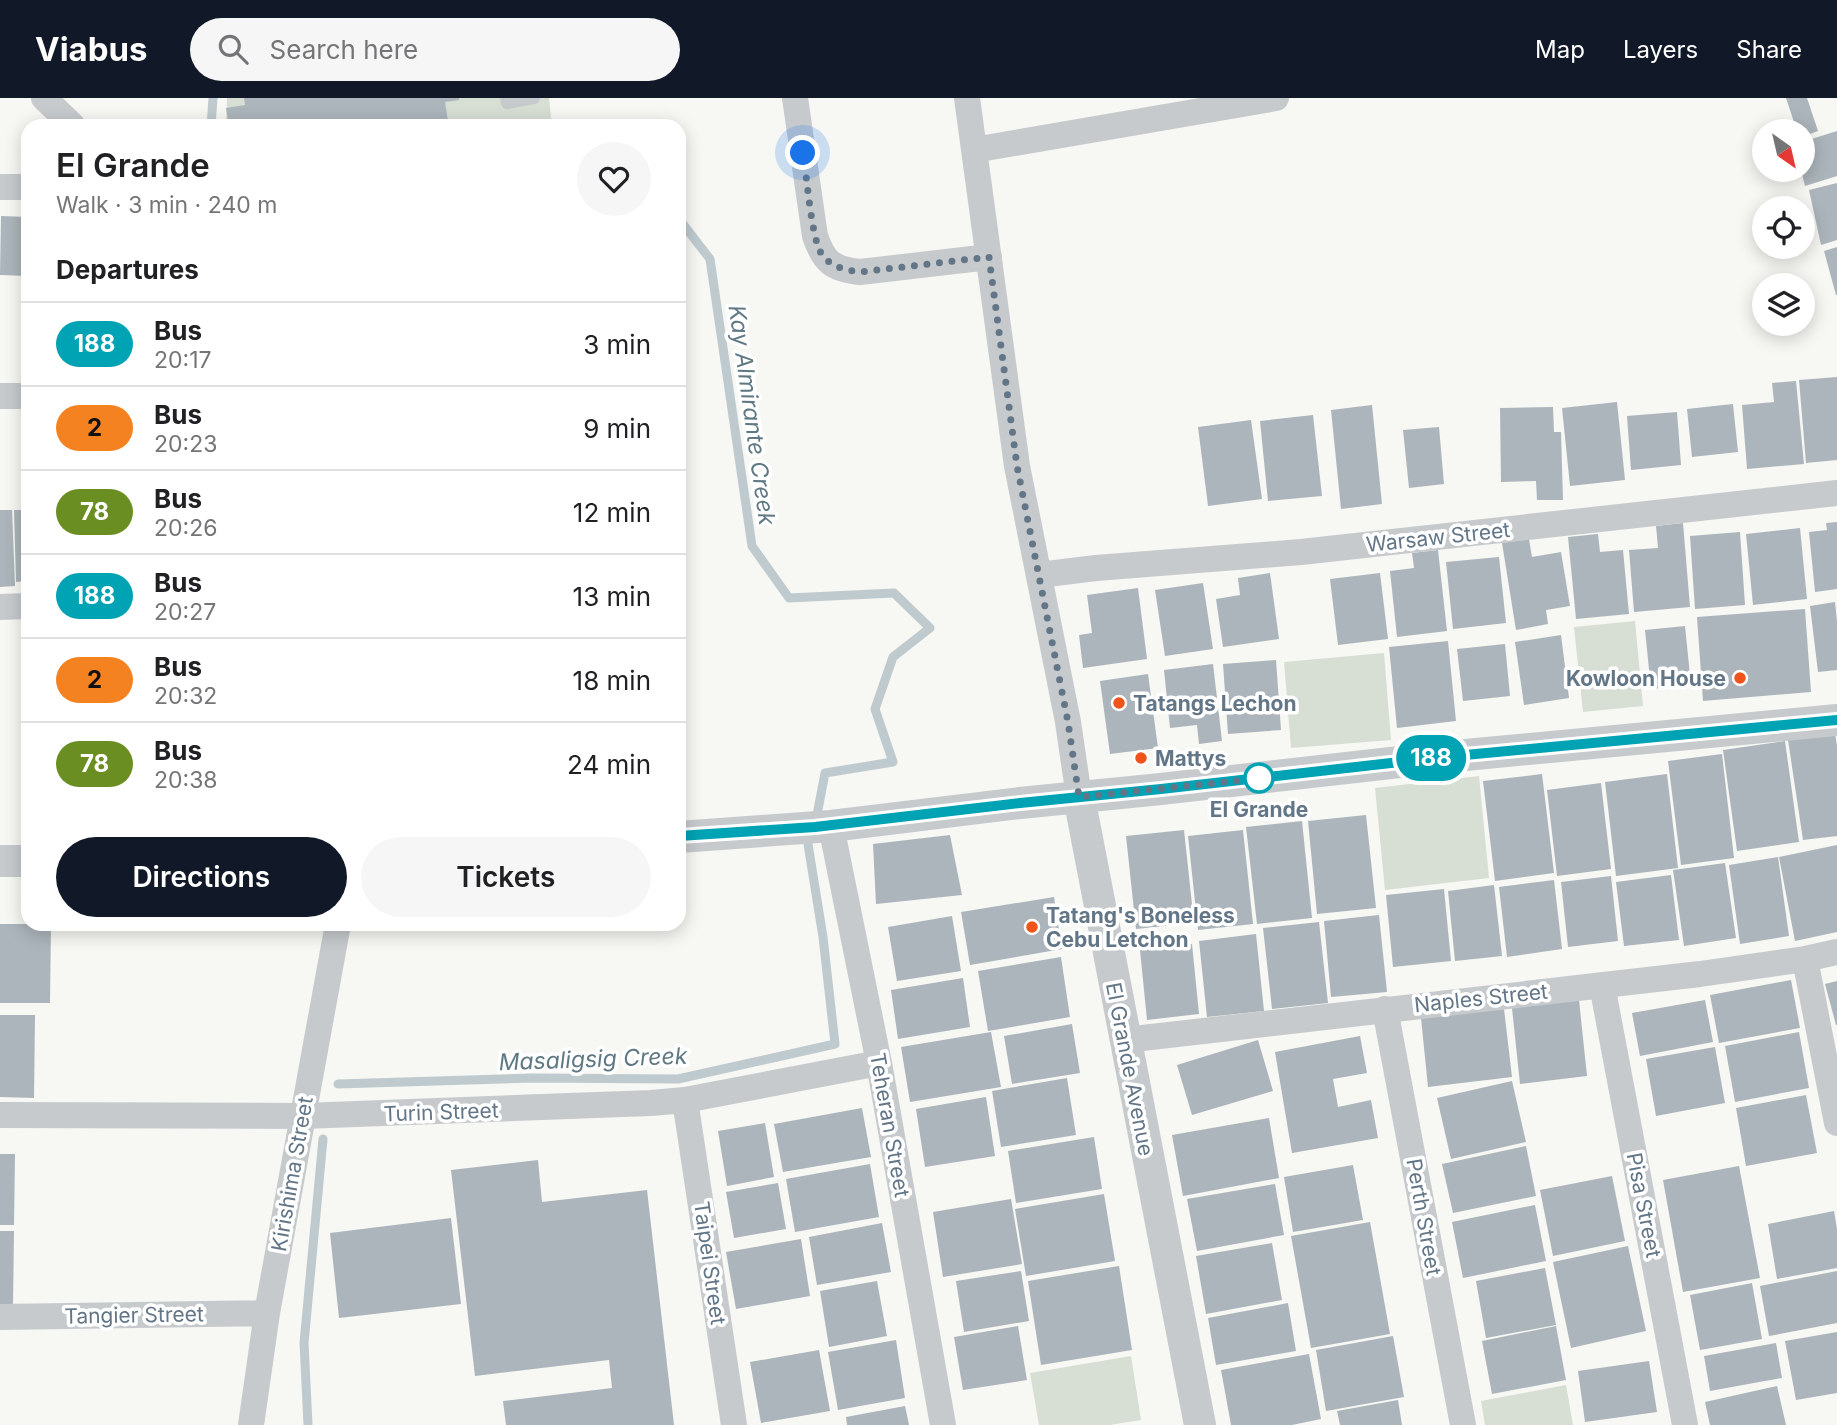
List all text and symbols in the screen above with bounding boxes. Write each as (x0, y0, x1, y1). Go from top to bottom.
search box (190, 18, 680, 81)
text: Viabus (35, 29, 148, 69)
icon: search (214, 30, 252, 68)
text: Search here (270, 34, 418, 65)
text: Map (1535, 35, 1585, 64)
text: Layers (1623, 35, 1698, 64)
text: Share (1736, 35, 1802, 64)
north arrow (1752, 119, 1815, 182)
map controls (1752, 119, 1815, 336)
your location (785, 135, 820, 170)
button: heart (577, 142, 651, 216)
text: El Grande (56, 145, 210, 185)
text: Walk · 3 min · 240 m (56, 191, 277, 219)
button: locate (1752, 196, 1815, 259)
text: Departures (56, 254, 199, 285)
button: layers (1752, 273, 1815, 336)
water label: Kay Almirante Creek (723, 303, 781, 527)
text: Bus (154, 315, 202, 346)
text: 188 (74, 329, 115, 358)
text: 3 min (583, 329, 651, 360)
text: 20:17 (154, 346, 212, 374)
text: Bus (154, 399, 202, 430)
text: 2 (87, 413, 102, 442)
text: 9 min (583, 413, 651, 444)
text: 20:23 (154, 430, 217, 458)
text: Bus (154, 483, 202, 514)
text: 78 (80, 497, 109, 526)
text: 12 min (573, 497, 651, 528)
text: 20:26 (154, 514, 217, 542)
street label: Warsaw Street (1365, 517, 1511, 557)
text: Bus (154, 567, 202, 598)
text: 188 (74, 581, 115, 610)
text: 13 min (573, 581, 651, 612)
text: 20:27 (154, 598, 216, 626)
text: Bus (154, 651, 202, 682)
text: 2 (87, 665, 102, 694)
text: 18 min (573, 665, 651, 696)
place label: Kowloon House (1566, 666, 1726, 691)
marker: Kowloon House (1732, 670, 1748, 686)
text: 20:32 (154, 682, 217, 710)
place label: Tatangs Lechon (1133, 691, 1297, 716)
marker: Tatangs Lechon (1111, 695, 1127, 711)
text: Bus (154, 735, 202, 766)
line badge: 188 (1391, 735, 1471, 781)
text: 188 (1410, 743, 1452, 772)
place label: Mattys (1155, 746, 1226, 771)
text: 78 (80, 749, 109, 778)
text: 24 min (567, 749, 651, 780)
marker: Mattys (1133, 750, 1149, 766)
marker: El Grande (1244, 763, 1274, 793)
text: 20:38 (154, 766, 218, 794)
place label: El Grande (1210, 797, 1308, 822)
button: Directions (56, 837, 347, 917)
button: Tickets (361, 837, 651, 917)
place label: Tatang's Boneless Cebu Letchon (1046, 903, 1235, 952)
marker: Tatang's Boneless Cebu Letchon (1024, 919, 1040, 935)
street label: Naples Street (1413, 979, 1549, 1017)
street label: El Grande Avenue (1101, 980, 1159, 1158)
water label: Masaligsig Creek (498, 1042, 688, 1076)
street label: Teheran Street (865, 1051, 915, 1199)
street label: Kirishima Street (266, 1095, 318, 1253)
street label: Turin Street (383, 1097, 499, 1127)
street label: Pisa Street (1622, 1150, 1666, 1260)
street label: Perth Street (1401, 1157, 1447, 1278)
street label: Taipei Street (689, 1200, 731, 1326)
street label: Tangier Street (64, 1301, 204, 1329)

